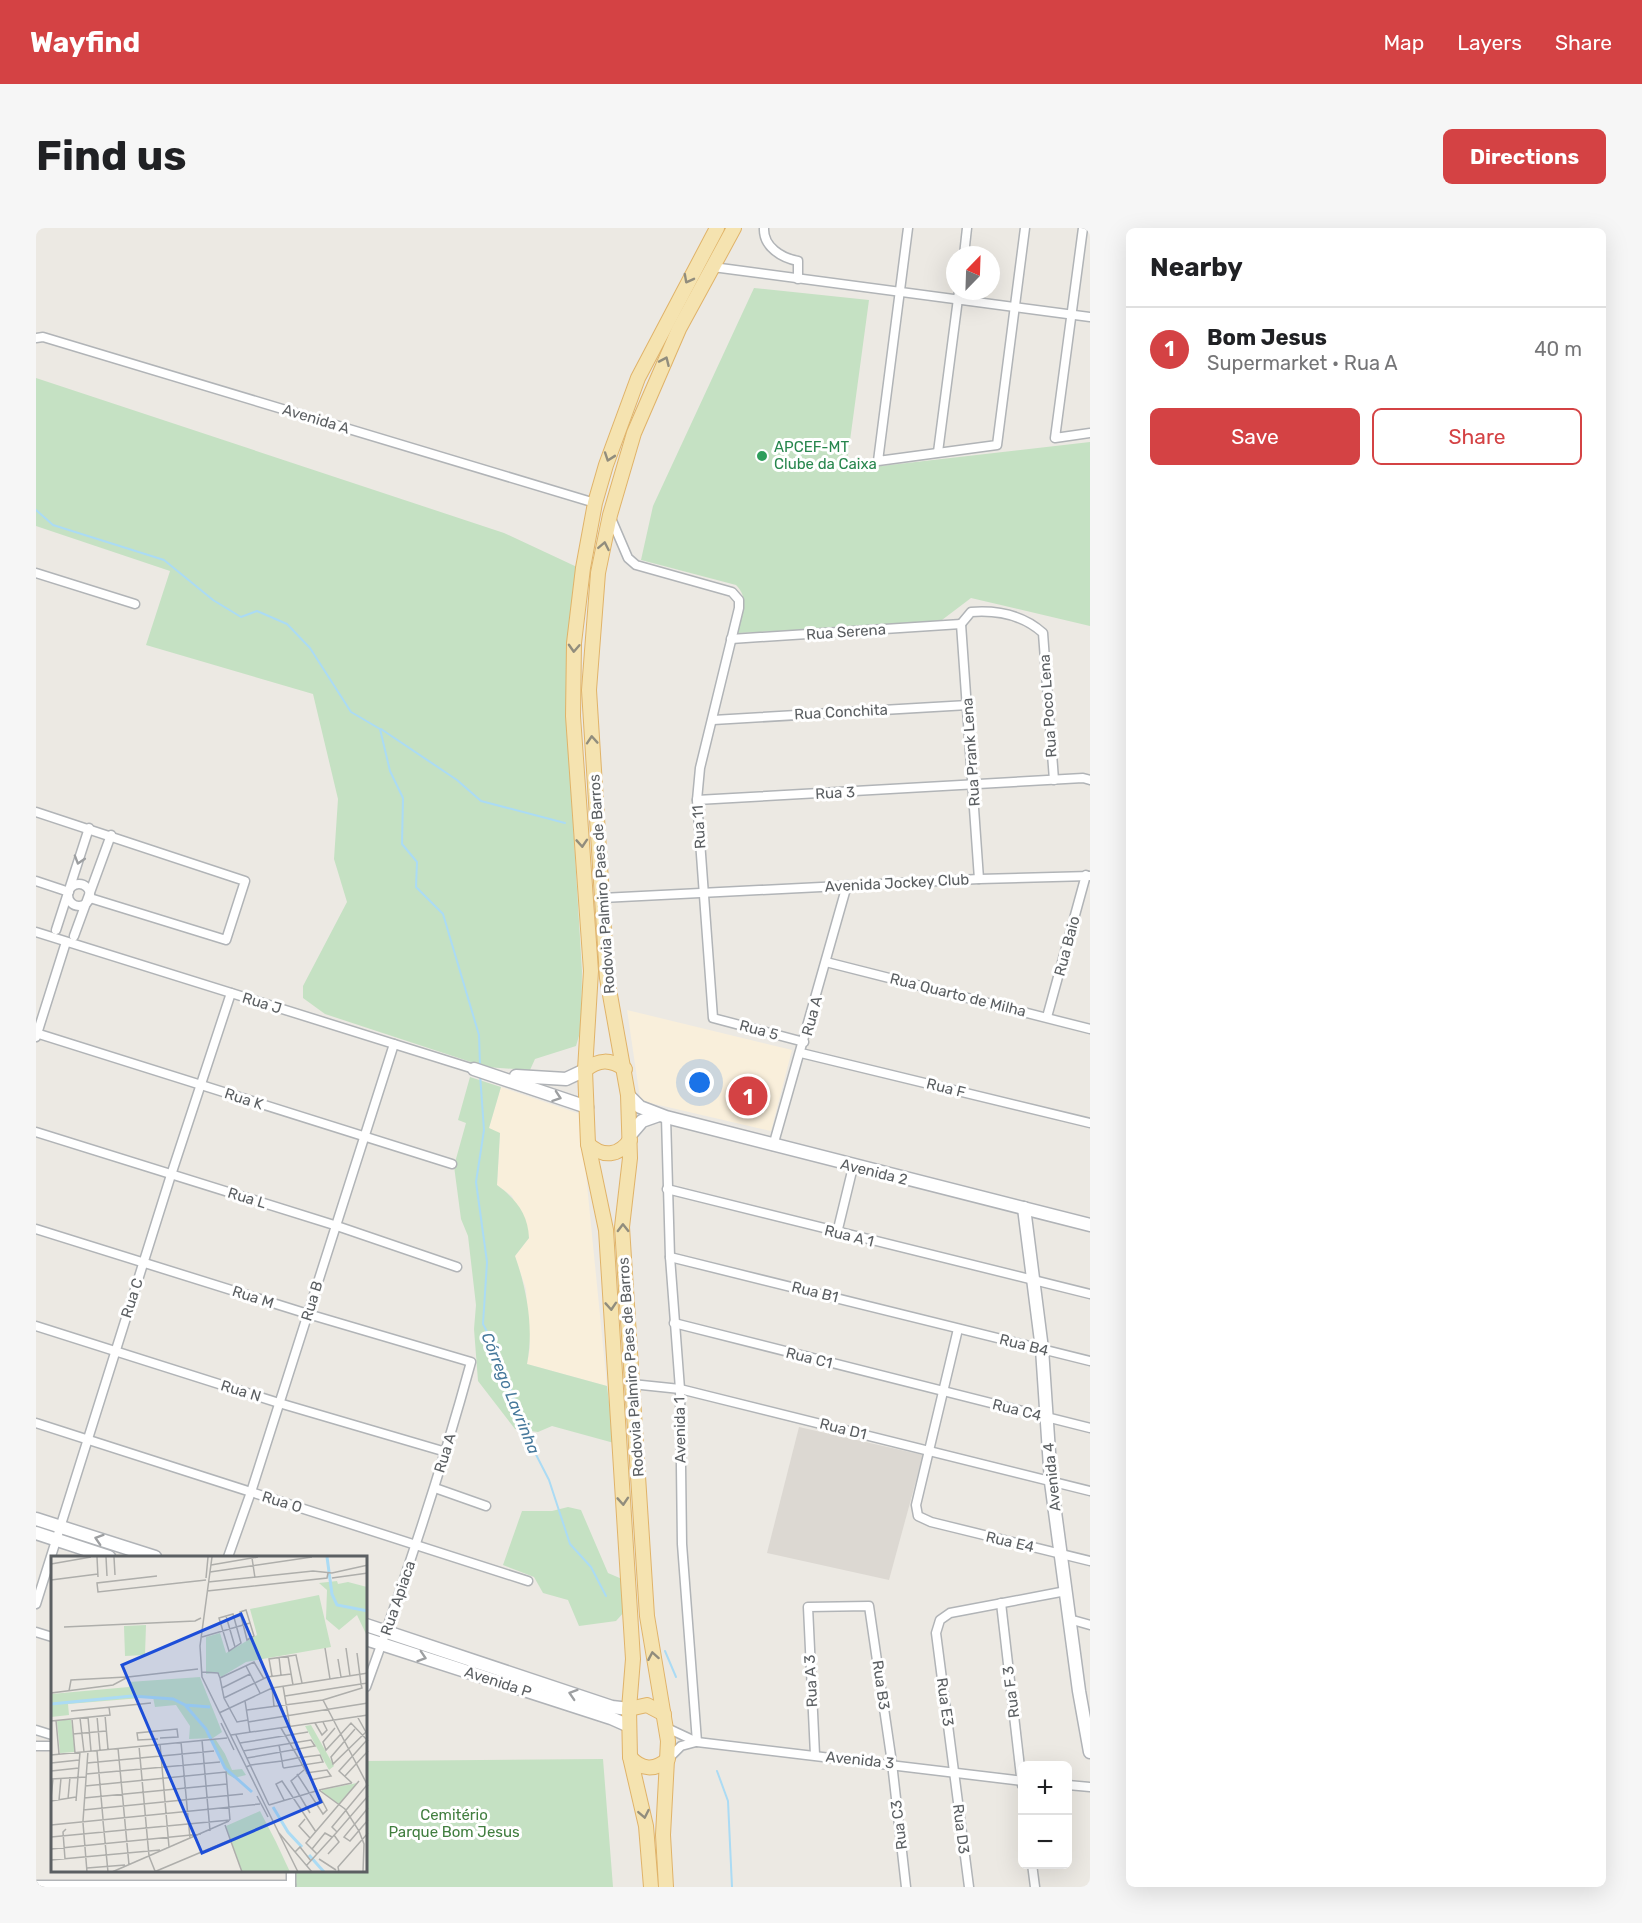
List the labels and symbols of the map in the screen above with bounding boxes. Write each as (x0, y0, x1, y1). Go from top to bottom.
north arrow (946, 246, 1000, 300)
one-way arrow (684, 273, 695, 283)
one-way arrow (657, 356, 669, 367)
street label: Avenida A (280, 400, 352, 438)
place label: APCEF-MT Clube da Caixa (774, 438, 877, 473)
marker: APCEF-MT Clube da Caixa (755, 449, 769, 463)
one-way arrow (604, 451, 617, 462)
one-way arrow (597, 541, 610, 551)
street label: Rua Serena (806, 620, 886, 644)
one-way arrow (568, 644, 581, 653)
street label: Rua Poco Lena (1035, 654, 1061, 758)
street label: Rua Prank Lena (958, 697, 984, 807)
street label: Rua Conchita (794, 701, 888, 723)
one-way arrow (586, 735, 599, 744)
street label: Rodovia Palmiro Paes de Barros (585, 773, 619, 994)
street label: Rua 3 (815, 783, 855, 803)
street label: Rua 11 (688, 805, 710, 849)
one-way arrow (575, 838, 588, 847)
one-way arrow (74, 854, 86, 865)
street label: Avenida Jockey Club (824, 870, 970, 896)
street label: Rua Baio (1050, 914, 1084, 978)
street label: Rua Quarto de Milha (888, 969, 1028, 1021)
street label: Rua J (240, 988, 284, 1018)
street label: Rua A (798, 994, 826, 1038)
street label: Rua 5 (737, 1016, 781, 1044)
your location (685, 1068, 714, 1097)
pin: 1 (728, 1074, 768, 1118)
street label: Rua F (925, 1074, 968, 1102)
street label: Rua K (222, 1084, 266, 1114)
one-way arrow (551, 1089, 562, 1102)
street label: Avenida 2 (839, 1155, 910, 1189)
street label: Rua L (226, 1184, 269, 1213)
street label: Rua A 1 (822, 1221, 876, 1251)
one-way arrow (616, 1224, 629, 1233)
street label: Rodovia Palmiro Paes de Barros (614, 1256, 648, 1477)
street label: Rua C (117, 1276, 147, 1320)
street label: Rua B1 (790, 1278, 840, 1306)
street label: Rua B (297, 1279, 327, 1323)
street label: Rua M (230, 1282, 276, 1312)
one-way arrow (604, 1301, 617, 1310)
water label: Córrego Lavrinha (477, 1330, 544, 1457)
street label: Rua B4 (997, 1330, 1051, 1360)
street label: Rua C1 (784, 1344, 834, 1372)
street label: Rua N (219, 1376, 263, 1406)
street label: Rua C4 (991, 1395, 1043, 1425)
street label: Avenida 1 (670, 1397, 690, 1463)
street label: Rua D1 (818, 1415, 868, 1443)
street label: Rua A (430, 1431, 460, 1475)
street label: Avenida 4 (1039, 1442, 1065, 1512)
street label: Rua O (260, 1487, 304, 1517)
one-way arrow (616, 1496, 629, 1505)
street label: Rua E4 (984, 1528, 1036, 1556)
one-way arrow (94, 1534, 105, 1546)
inset map (51, 1556, 368, 1872)
street label: Rua Apiaca (377, 1558, 419, 1638)
one-way arrow (416, 1650, 427, 1662)
one-way arrow (647, 1652, 660, 1662)
street label: Rua A 3 (801, 1654, 821, 1708)
street label: Rua B3 (869, 1659, 893, 1711)
street label: Avenida P (462, 1663, 534, 1701)
street label: Rua F 3 (999, 1665, 1023, 1719)
street label: Rua E3 (933, 1677, 957, 1727)
one-way arrow (568, 1689, 579, 1701)
street label: Avenida 3 (825, 1747, 895, 1773)
street label: Rua C3 (887, 1799, 911, 1851)
street label: Rua D3 (949, 1803, 973, 1855)
park label: Cemitério Parque Bom Jesus (388, 1806, 520, 1841)
one-way arrow (637, 1810, 649, 1819)

